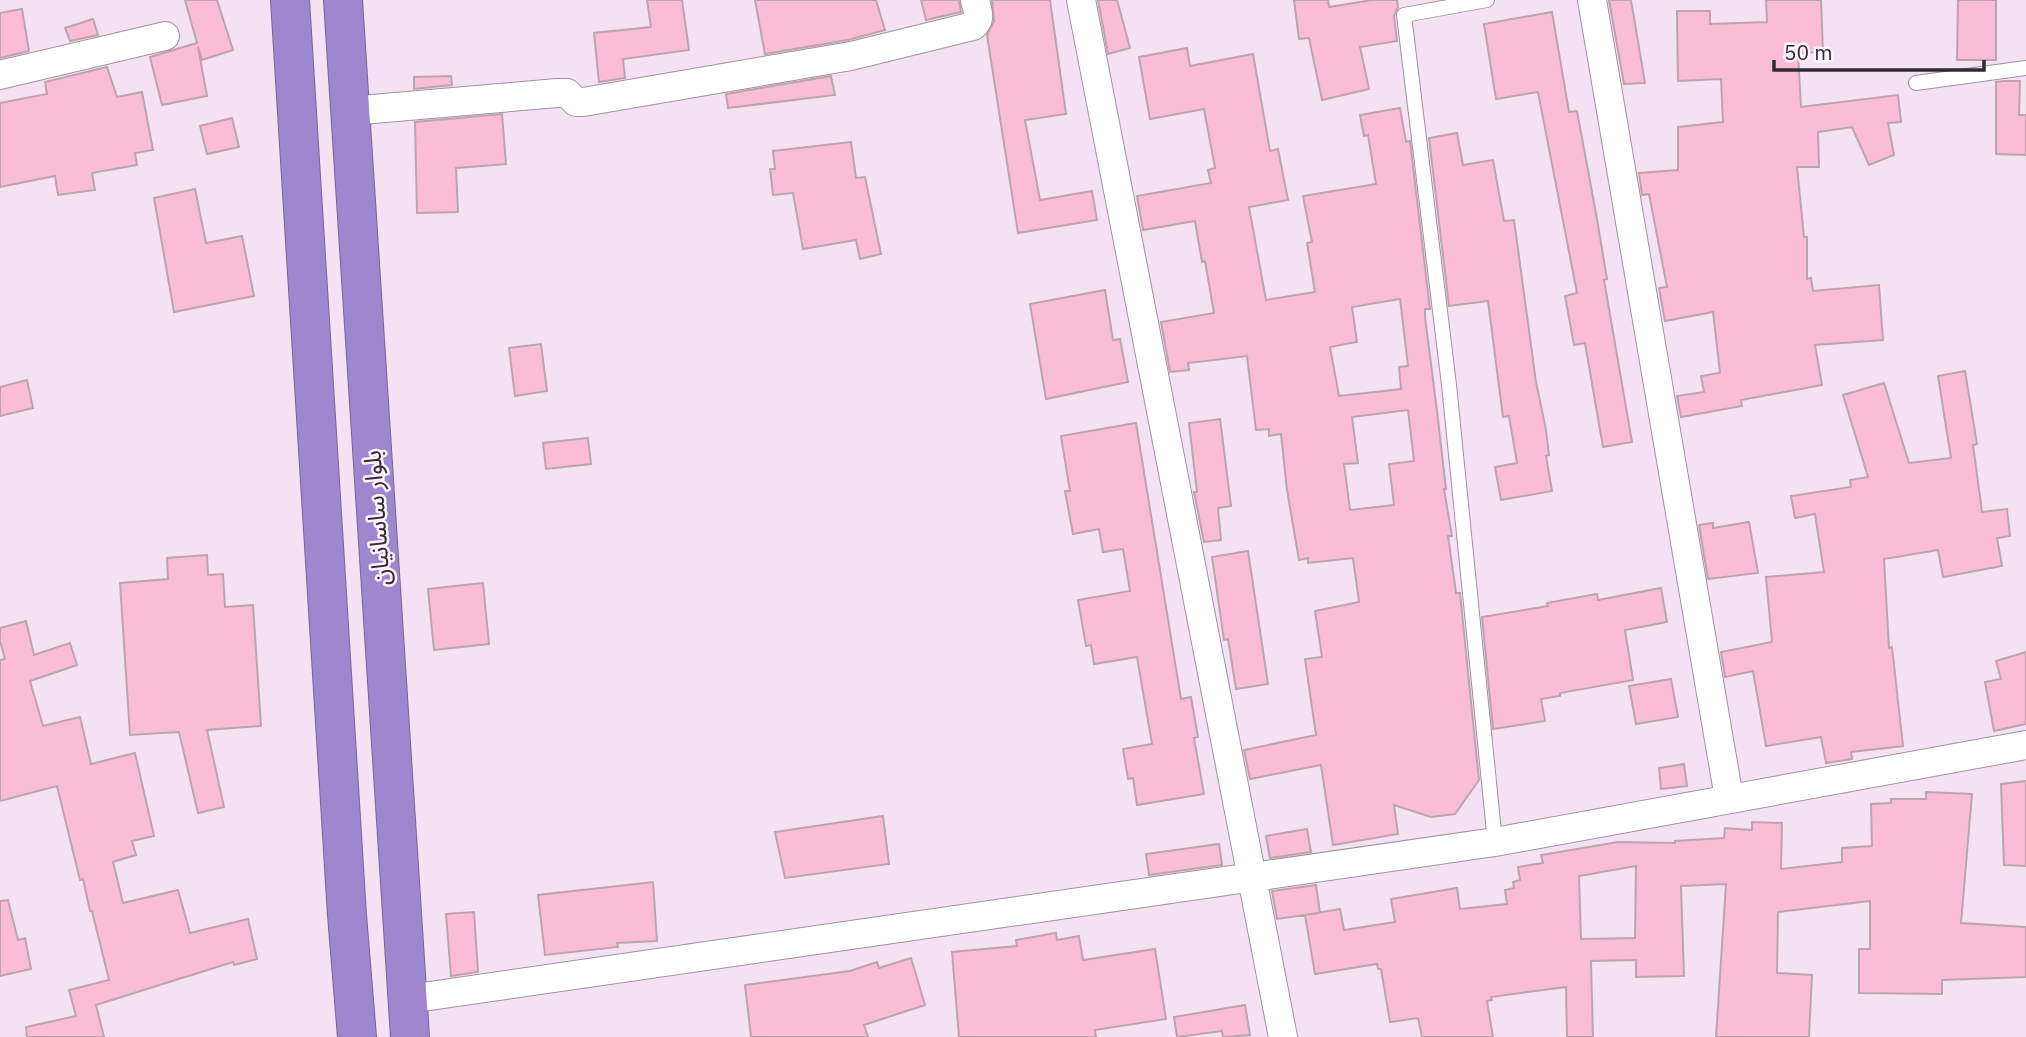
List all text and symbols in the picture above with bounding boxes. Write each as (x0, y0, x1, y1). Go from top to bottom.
scale bar (1774, 28, 1984, 72)
text: 50 m (1784, 38, 1833, 66)
street label: بلوار ساسانیان (355, 449, 397, 587)

